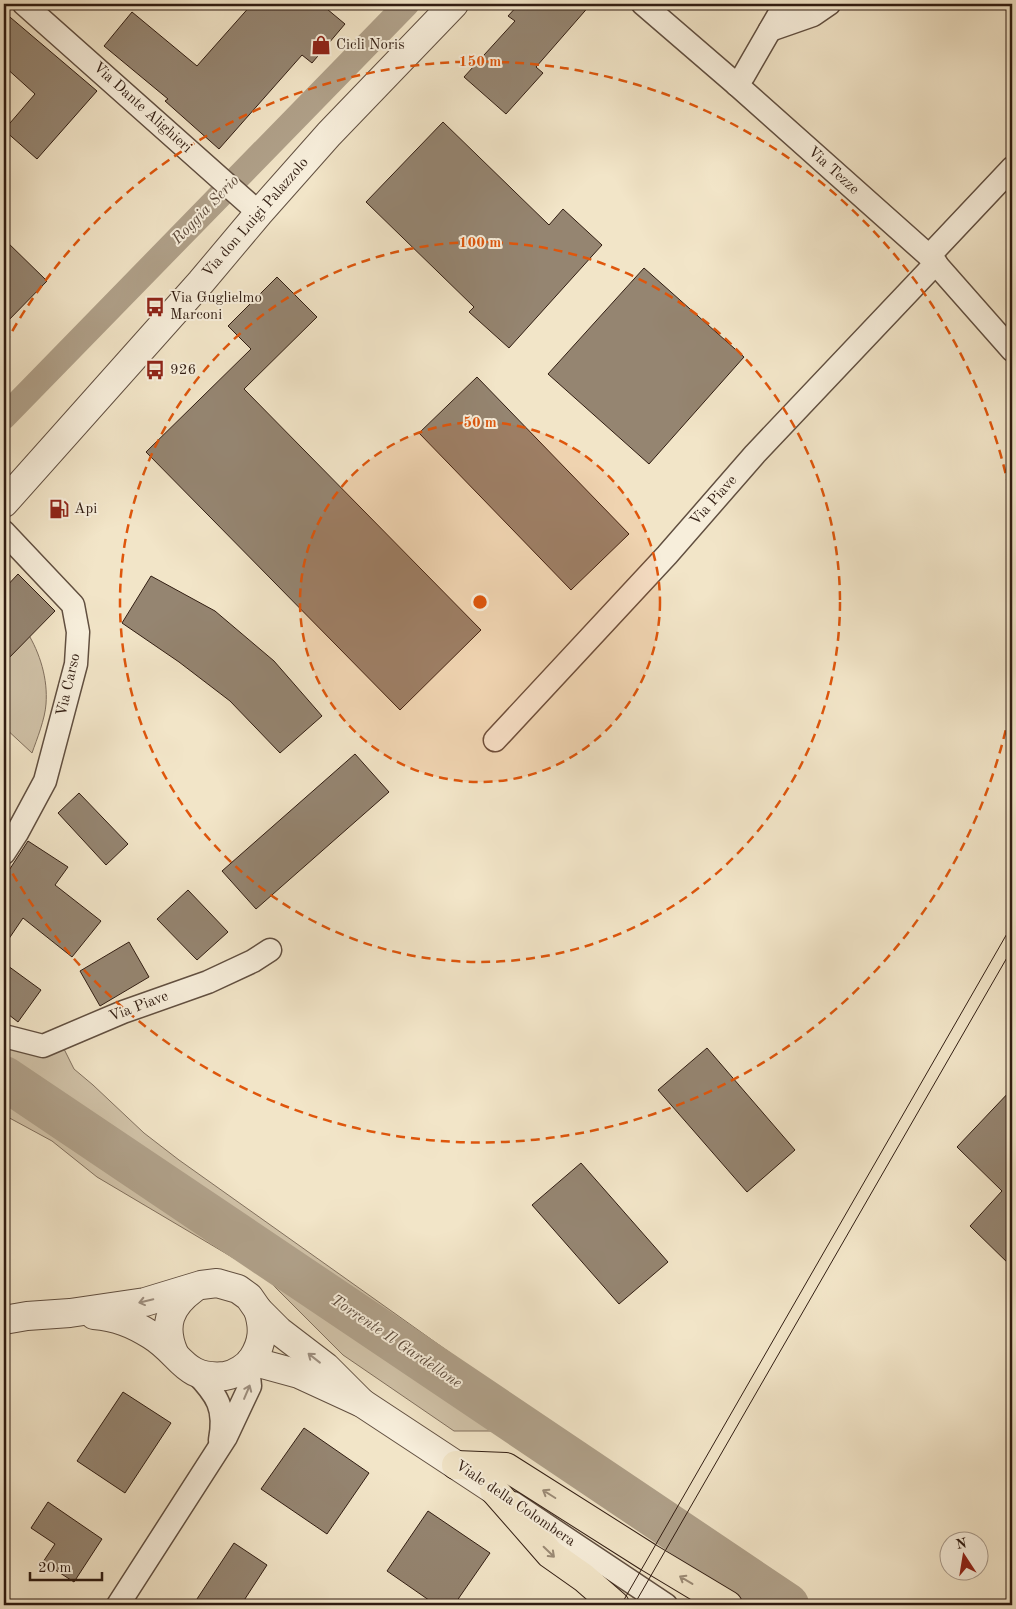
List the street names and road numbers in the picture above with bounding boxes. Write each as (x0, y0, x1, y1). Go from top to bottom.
street label: Via Dante Alighieri (90, 60, 194, 156)
street label: Via Tezze (804, 144, 862, 198)
street label: Via don Luigi Palazzolo (200, 155, 312, 281)
street label: Via Piave (688, 473, 740, 529)
street label: Via Carso (54, 652, 84, 718)
street label: Via Piave (107, 989, 171, 1025)
street label: Viale della Colombera (452, 1458, 578, 1550)

